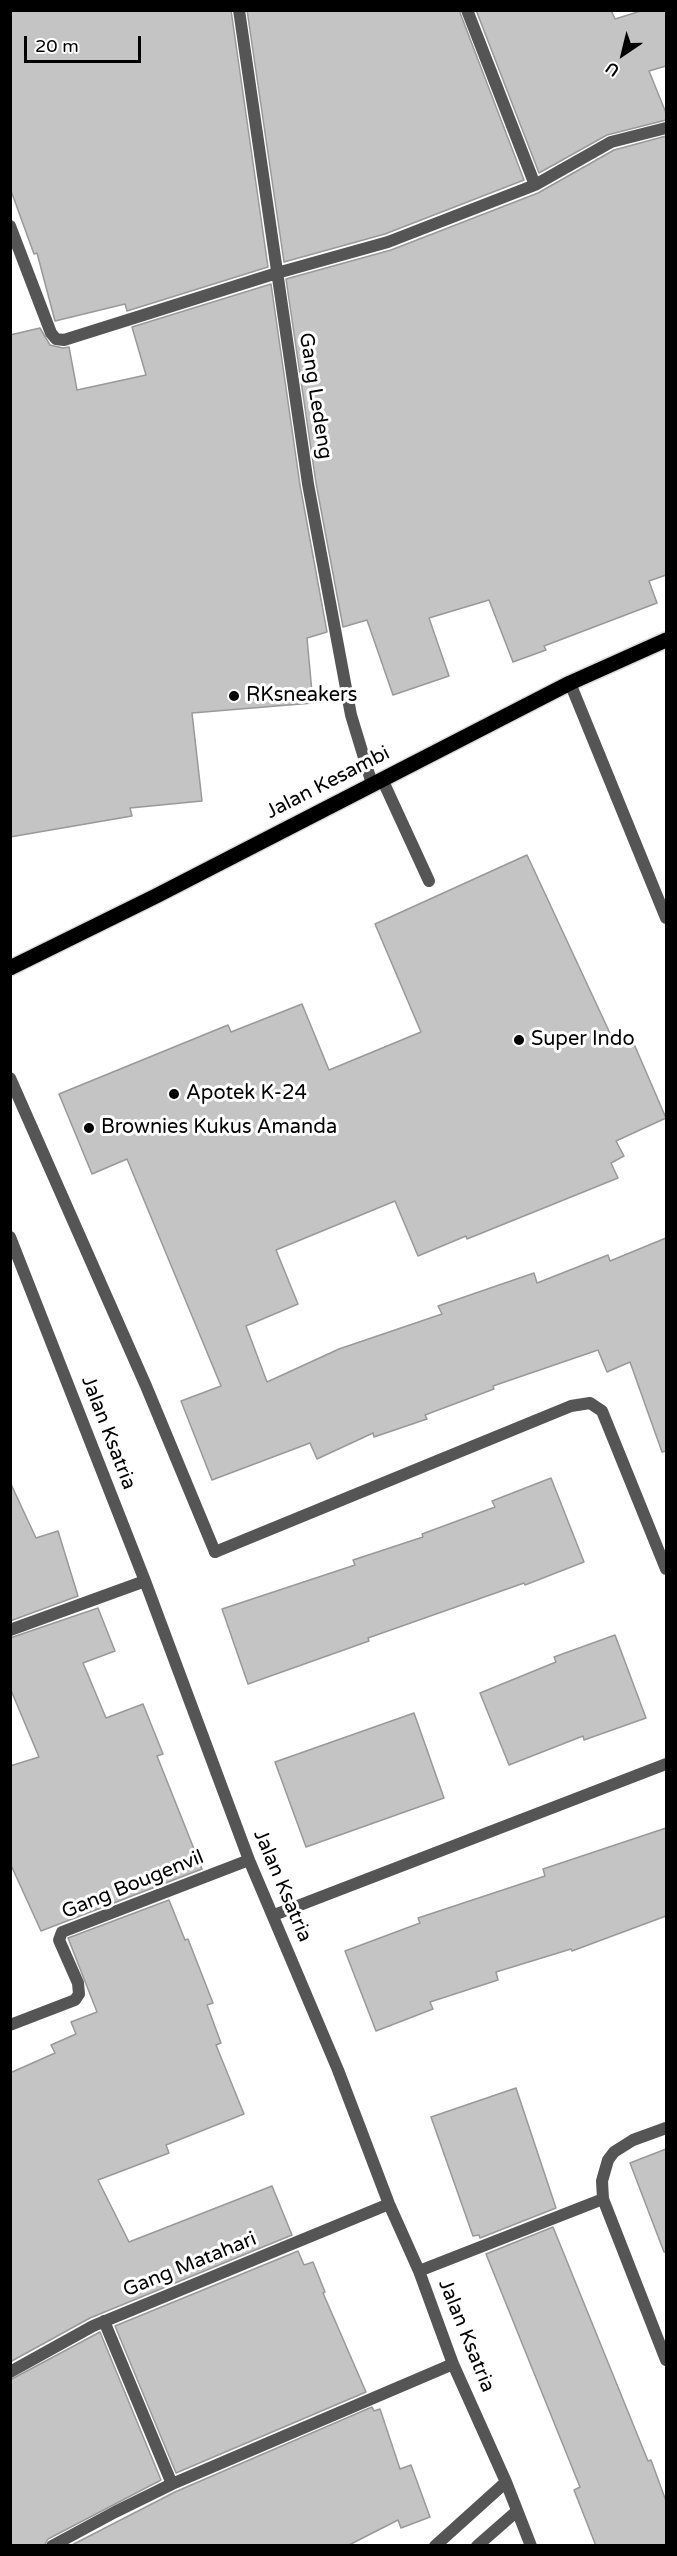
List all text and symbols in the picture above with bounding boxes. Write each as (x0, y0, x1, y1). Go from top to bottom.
scale bar (27, 24, 144, 62)
north arrow (593, 24, 653, 84)
text: 20 m (35, 35, 79, 57)
text: U (602, 57, 623, 80)
street label: Gang Ledeng (293, 331, 337, 461)
place label: RKsneakers (246, 684, 357, 708)
marker: RKsneakers (227, 689, 241, 703)
street label: Jalan Kesambi (262, 742, 394, 824)
place label: Super Indo (531, 1028, 635, 1052)
marker: Super Indo (512, 1033, 526, 1047)
place label: Apotek K-24 (186, 1082, 307, 1106)
marker: Apotek K-24 (167, 1087, 181, 1101)
place label: Brownies Kukus Amanda (101, 1116, 337, 1140)
marker: Brownies Kukus Amanda (82, 1121, 96, 1135)
street label: Jalan Ksatria (75, 1373, 141, 1493)
street label: Jalan Ksatria (248, 1826, 316, 1946)
street label: Gang Bougenvil (59, 1846, 207, 1924)
street label: Gang Matahari (120, 2227, 260, 2303)
street label: Jalan Ksatria (432, 2276, 500, 2396)

